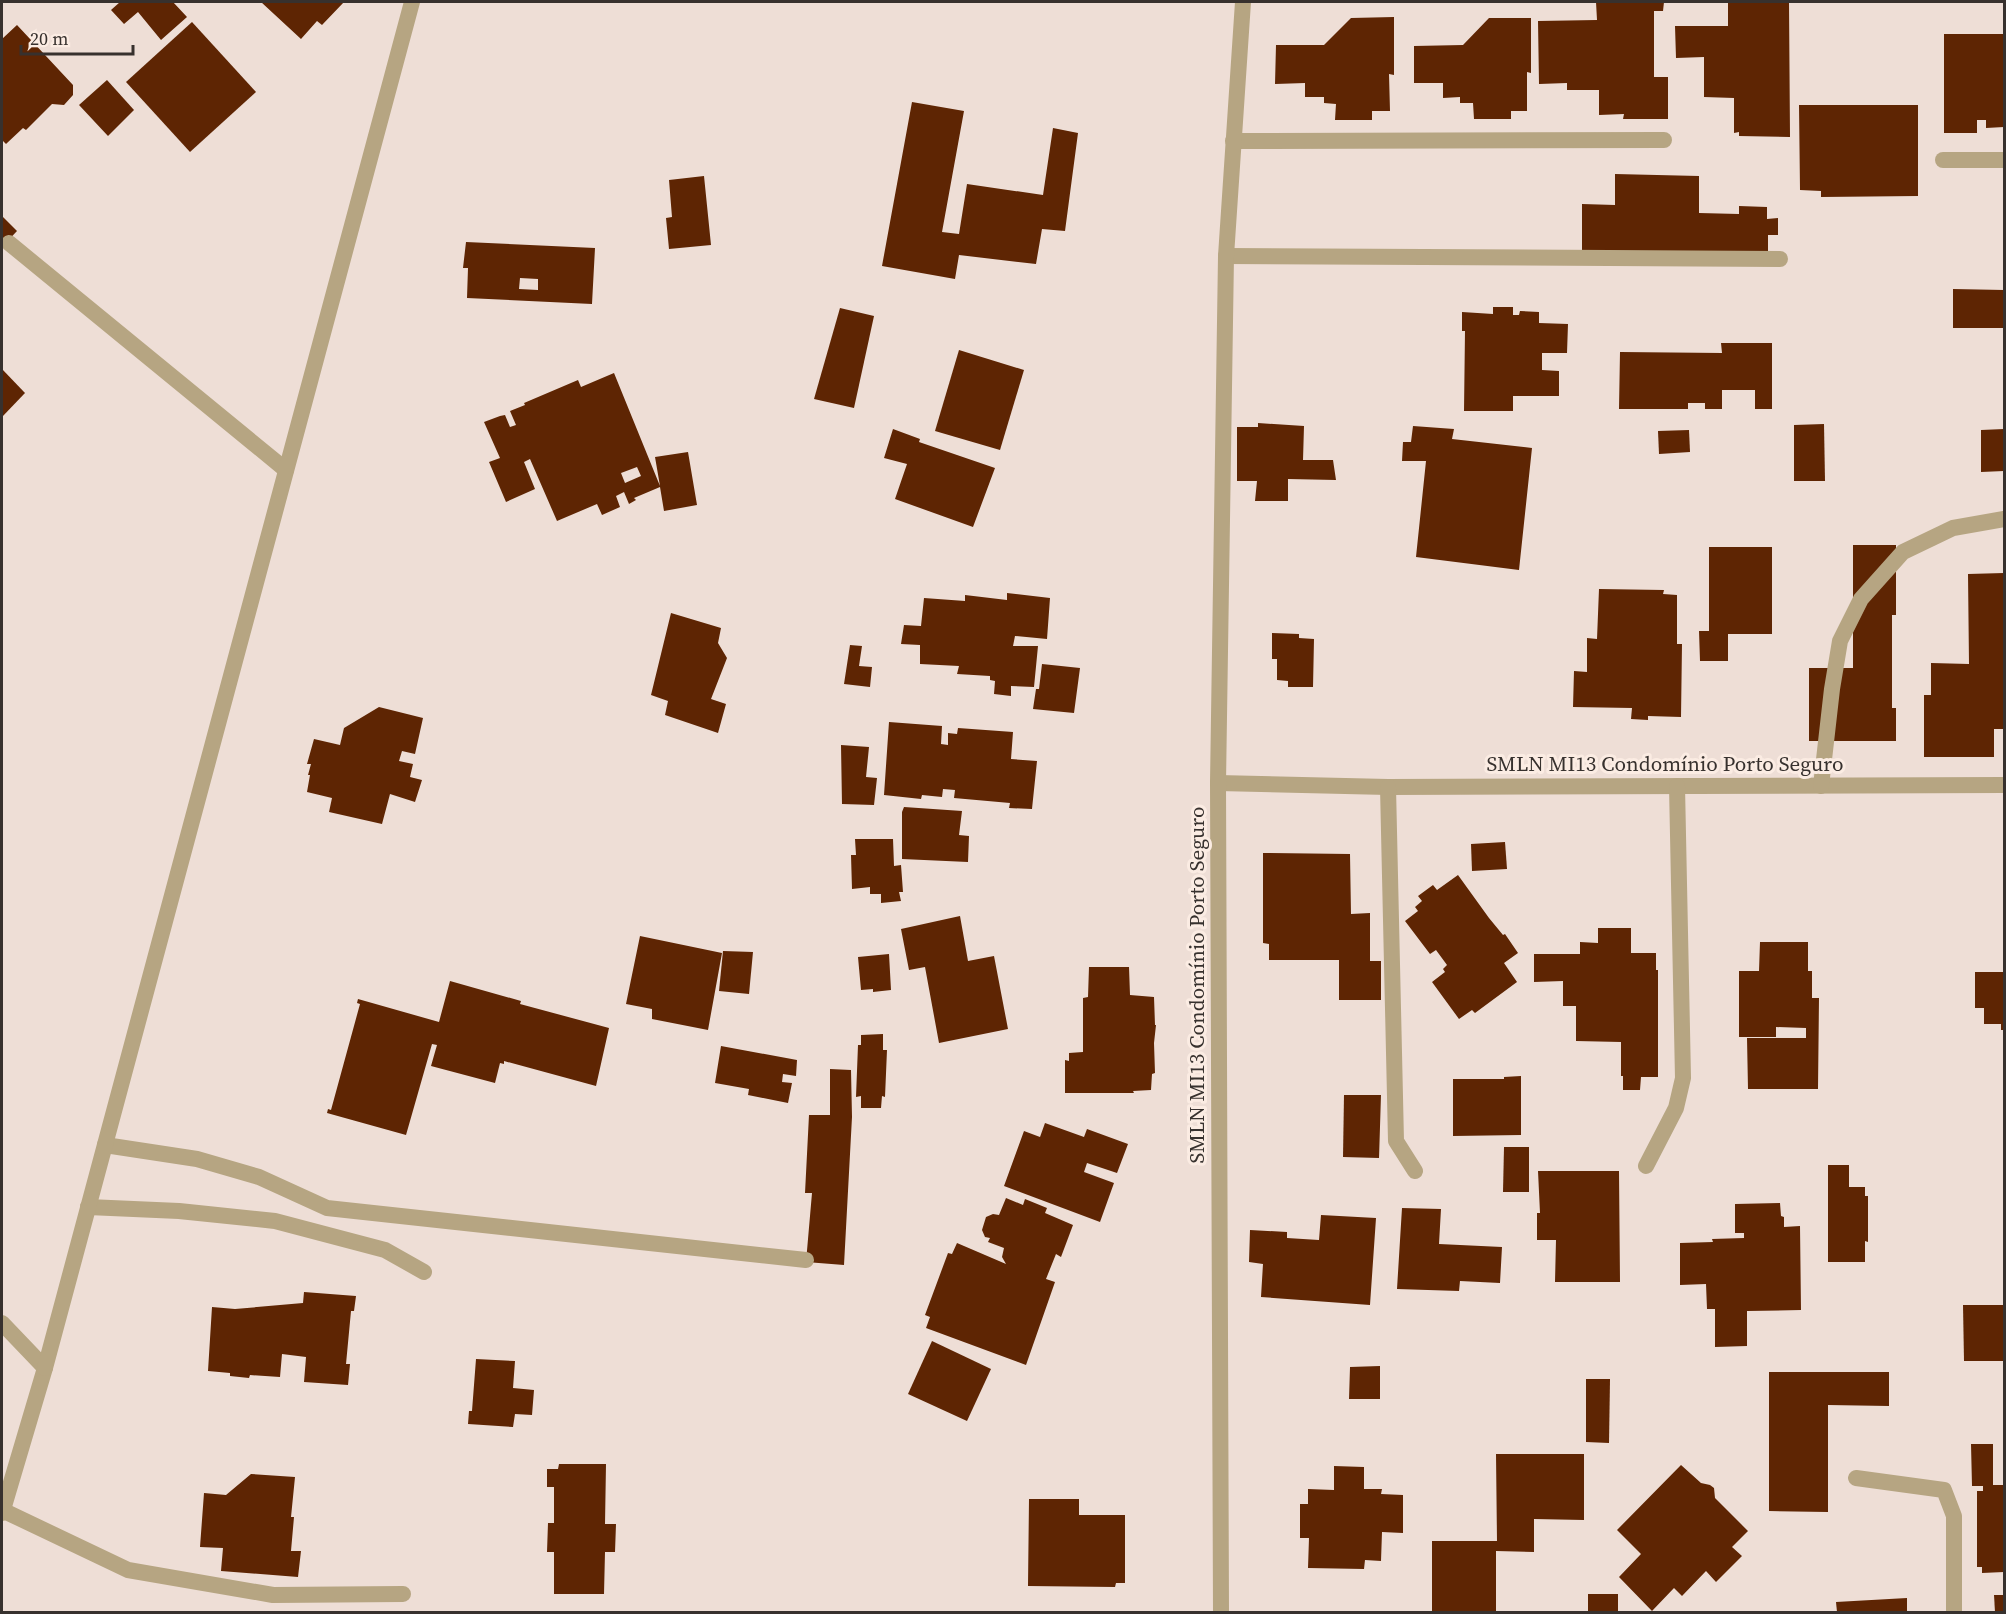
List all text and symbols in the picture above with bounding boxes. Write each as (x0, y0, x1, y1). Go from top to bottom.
scale bar (21, 18, 134, 56)
text: 20 m (30, 26, 68, 51)
street label: SMLN MI13 Condomínio Porto Seguro (1486, 749, 1844, 778)
street label: SMLN MI13 Condomínio Porto Seguro (1182, 806, 1211, 1164)

